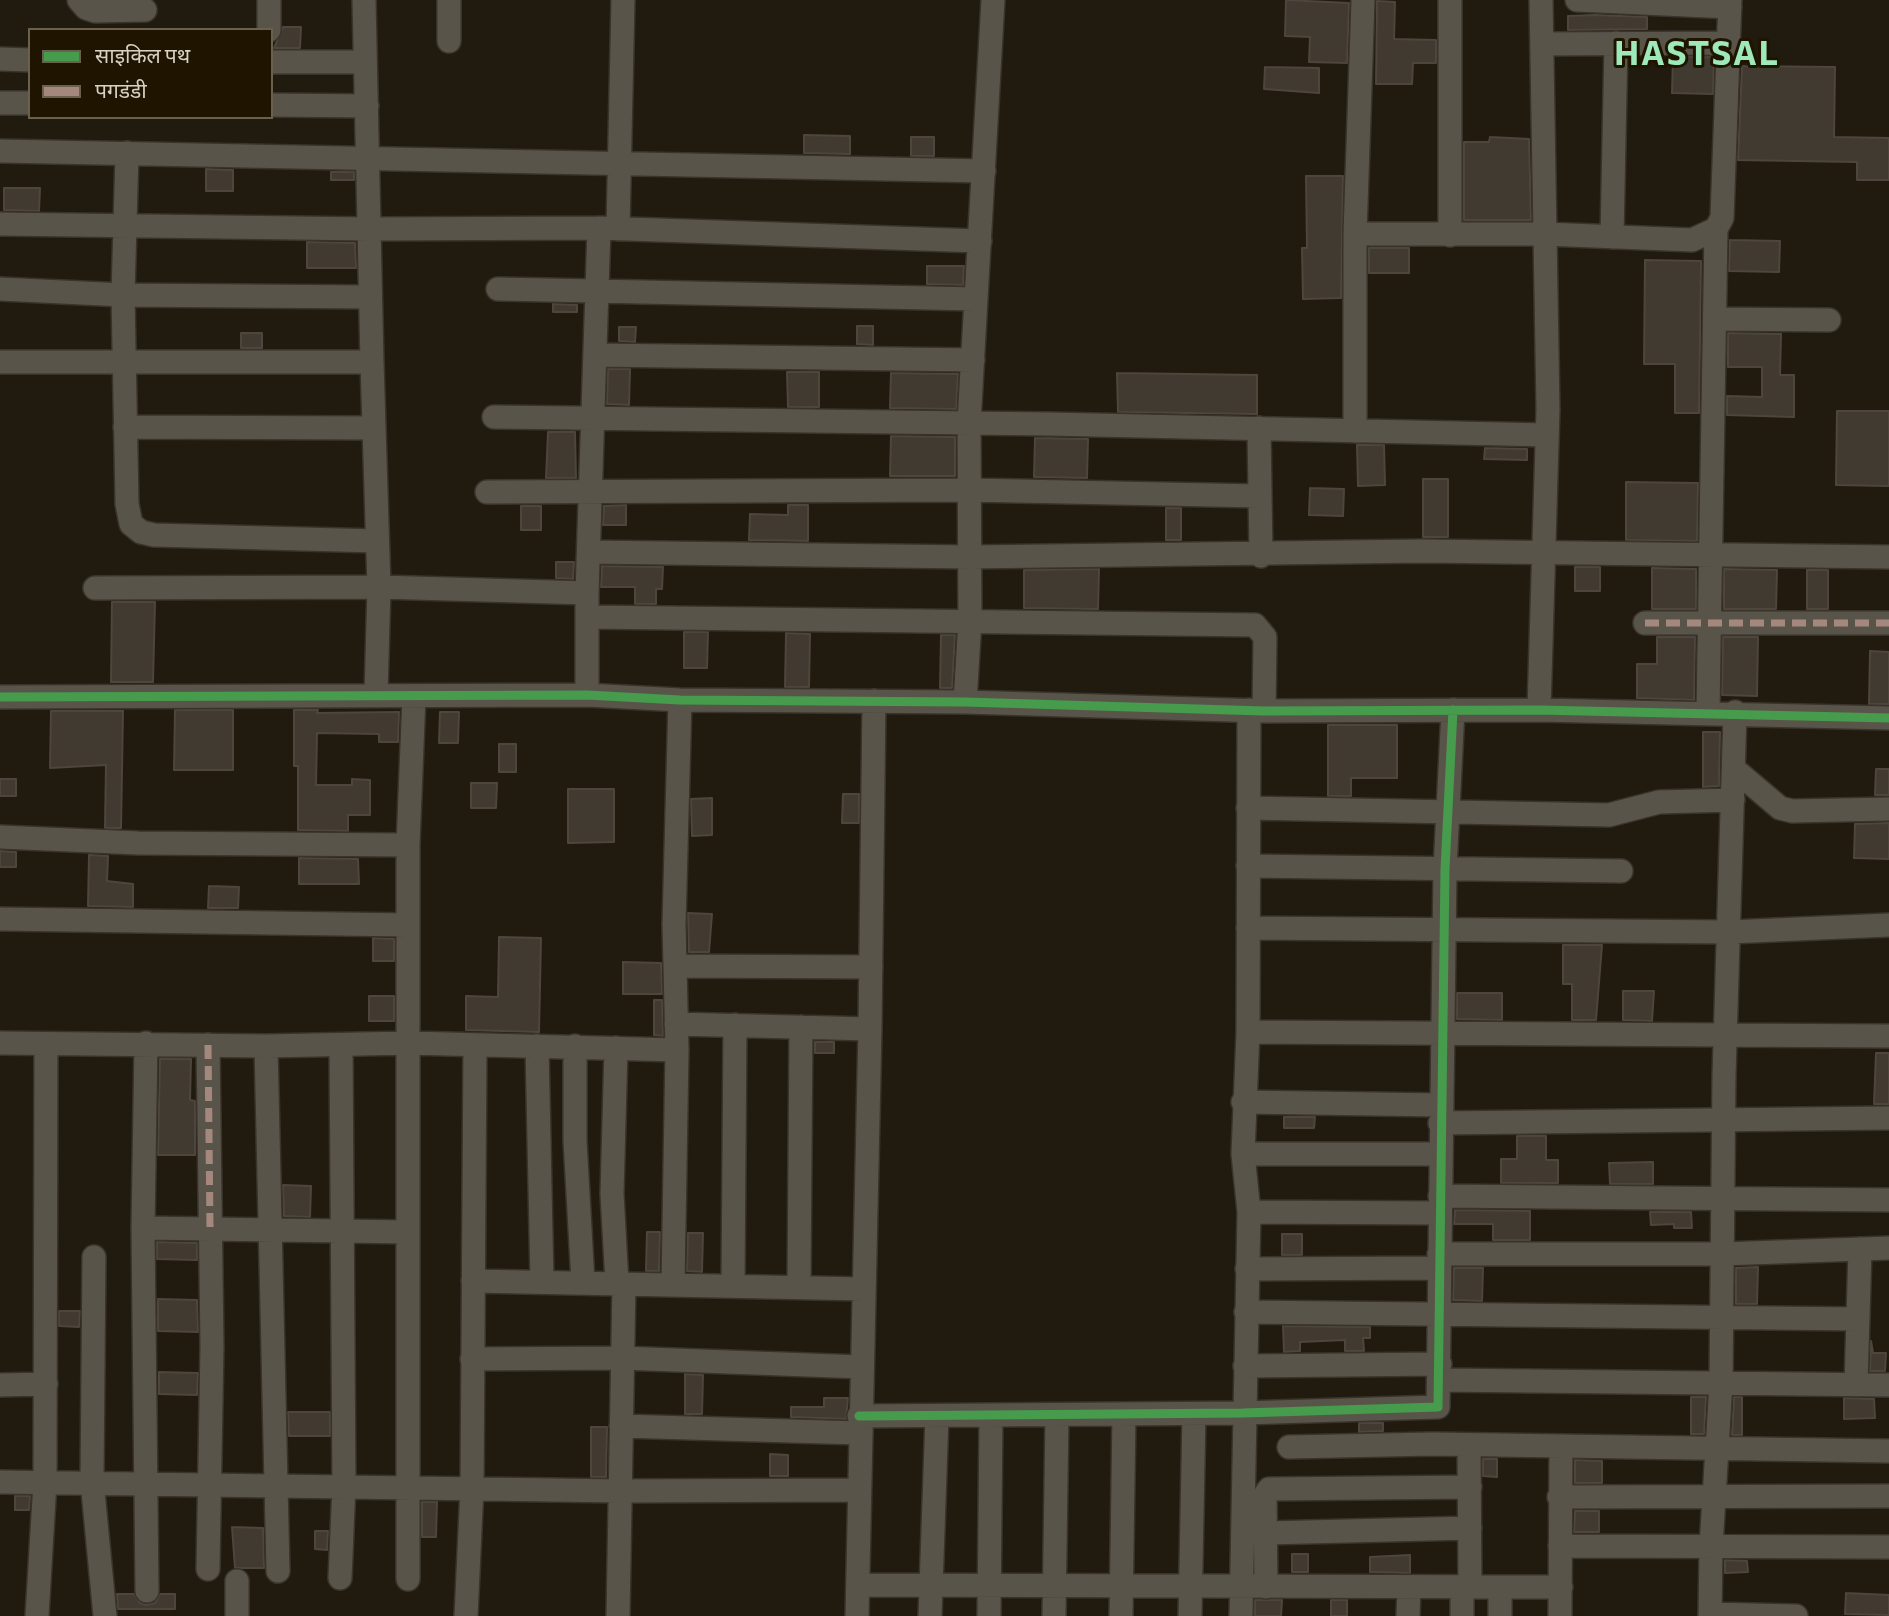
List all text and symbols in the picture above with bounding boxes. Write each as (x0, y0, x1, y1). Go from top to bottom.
legend (28, 28, 273, 119)
district label: HASTSAL (1615, 34, 1779, 74)
text: साइकिल पथ (95, 42, 190, 67)
text: पगडंडी (95, 77, 147, 102)

